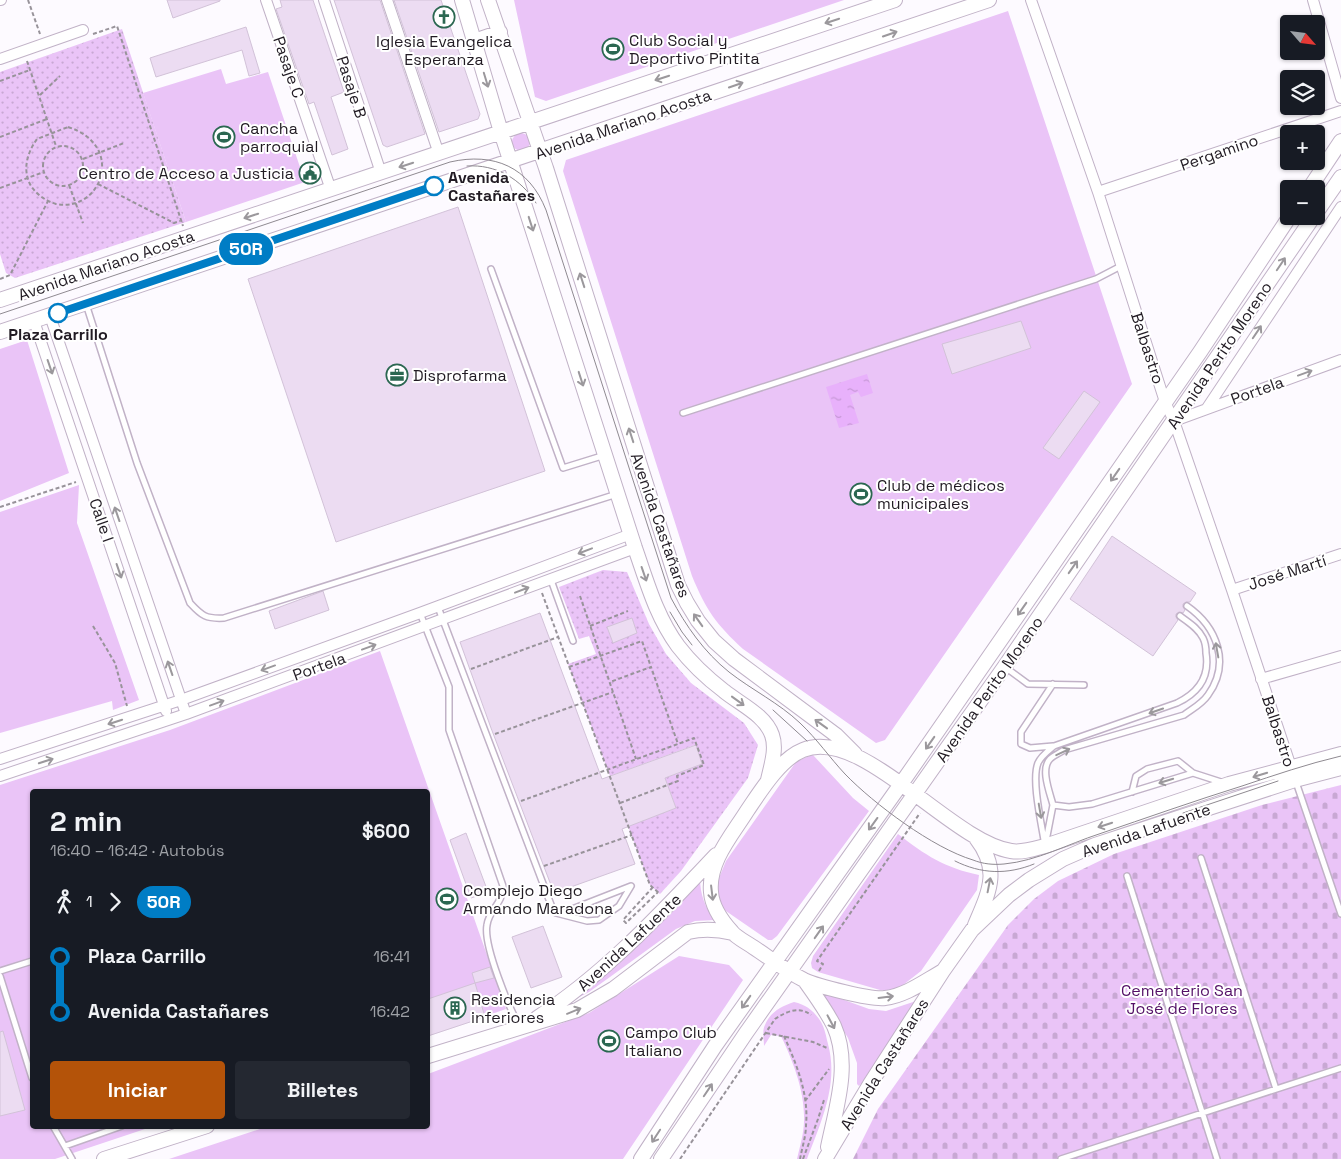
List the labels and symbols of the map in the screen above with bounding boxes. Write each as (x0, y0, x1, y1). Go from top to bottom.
church icon: Iglesia Evangelica Esperanza (432, 5, 456, 29)
north arrow (1280, 15, 1325, 60)
one-way arrow (825, 17, 841, 26)
one-way arrow (881, 28, 897, 38)
place label: Club Social y Deportivo Pintita (629, 30, 760, 69)
place label: Iglesia Evangelica Esperanza (376, 31, 512, 70)
street label: Pasaje C (268, 34, 309, 101)
sports icon: Club Social y Deportivo Pintita (601, 37, 625, 61)
street label: Pasaje B (332, 53, 371, 121)
one-way arrow (481, 72, 491, 88)
one-way arrow (654, 74, 670, 83)
one-way arrow (727, 80, 743, 90)
street label: Avenida Mariano Acosta (532, 84, 714, 165)
place label: Cancha parroquial (240, 118, 318, 157)
sports icon: Cancha parroquial (212, 125, 236, 149)
street label: Pergamino (1177, 129, 1261, 176)
public building icon: Centro de Acceso a Justicia (298, 161, 322, 185)
one-way arrow (398, 161, 414, 170)
place label: Centro de Acceso a Justicia (78, 163, 294, 184)
place label: Avenida Castañares (448, 167, 535, 206)
marker: Avenida Castañares (424, 176, 444, 196)
one-way arrow (244, 212, 260, 222)
one-way arrow (527, 216, 537, 232)
street label: Avenida Mariano Acosta (15, 225, 197, 306)
line badge: 50R (217, 233, 275, 265)
one-way arrow (1276, 257, 1286, 271)
one-way arrow (576, 272, 586, 288)
street label: Avenida Perito Moreno (1162, 278, 1277, 433)
marker: Plaza Carrillo (48, 303, 68, 323)
street label: Balbastro (1126, 310, 1169, 387)
place label: Plaza Carrillo (8, 324, 108, 345)
one-way arrow (1252, 326, 1262, 340)
one-way arrow (45, 359, 55, 375)
office icon: Disprofarma (385, 363, 409, 387)
place label: Disprofarma (413, 365, 507, 386)
one-way arrow (1297, 368, 1312, 377)
one-way arrow (577, 371, 587, 387)
street label: Portela (1228, 371, 1287, 410)
one-way arrow (625, 427, 635, 443)
street label: Avenida Castañares (626, 450, 695, 600)
one-way arrow (1110, 468, 1120, 482)
place label: Club de médicos municipales (877, 475, 1005, 514)
sports icon: Club de médicos municipales (849, 482, 873, 506)
street label: Calle I (84, 496, 119, 545)
one-way arrow (112, 507, 122, 523)
one-way arrow (578, 547, 593, 556)
street label: José Martí (1245, 550, 1329, 595)
one-way arrow (1068, 560, 1078, 574)
one-way arrow (114, 562, 124, 578)
one-way arrow (640, 565, 649, 581)
one-way arrow (514, 585, 529, 595)
one-way arrow (1017, 602, 1027, 616)
street label: Avenida Perito Moreno (931, 612, 1048, 766)
one-way arrow (693, 613, 703, 627)
one-way arrow (361, 642, 377, 651)
one-way arrow (1212, 642, 1222, 658)
street label: Portela (290, 647, 349, 686)
one-way arrow (165, 661, 174, 677)
one-way arrow (261, 664, 277, 673)
street label: Balbastro (1257, 693, 1300, 770)
one-way arrow (731, 696, 744, 707)
one-way arrow (209, 698, 224, 707)
one-way arrow (1148, 706, 1164, 716)
one-way arrow (107, 717, 123, 727)
one-way arrow (814, 719, 828, 729)
one-way arrow (925, 735, 935, 749)
one-way arrow (1056, 747, 1071, 757)
one-way arrow (38, 755, 54, 765)
one-way arrow (1252, 770, 1268, 780)
one-way arrow (1158, 777, 1174, 787)
street label: Avenida Lafuente (1079, 799, 1213, 862)
one-way arrow (1035, 802, 1045, 818)
one-way arrow (868, 817, 878, 831)
one-way arrow (1098, 821, 1114, 831)
one-way arrow (985, 877, 995, 893)
place label: Complejo Diego Armando Maradona (463, 880, 613, 919)
one-way arrow (707, 885, 717, 901)
sports icon: Complejo Diego Armando Maradona (435, 887, 459, 911)
street label: Avenida Lafuente (573, 889, 686, 996)
one-way arrow (814, 925, 824, 939)
park label: Cementerio San José de Flores (1121, 980, 1243, 1019)
place label: Residencia inferiores (471, 989, 555, 1028)
one-way arrow (878, 992, 894, 1002)
one-way arrow (741, 994, 751, 1008)
street label: Avenida Castañares (835, 994, 934, 1134)
building icon: Residencia inferiores (443, 996, 467, 1020)
one-way arrow (566, 1006, 581, 1015)
one-way arrow (827, 1014, 836, 1029)
place label: Campo Club Italiano (625, 1022, 717, 1061)
sports icon: Campo Club Italiano (597, 1029, 621, 1053)
one-way arrow (703, 1083, 713, 1097)
one-way arrow (650, 1129, 660, 1143)

